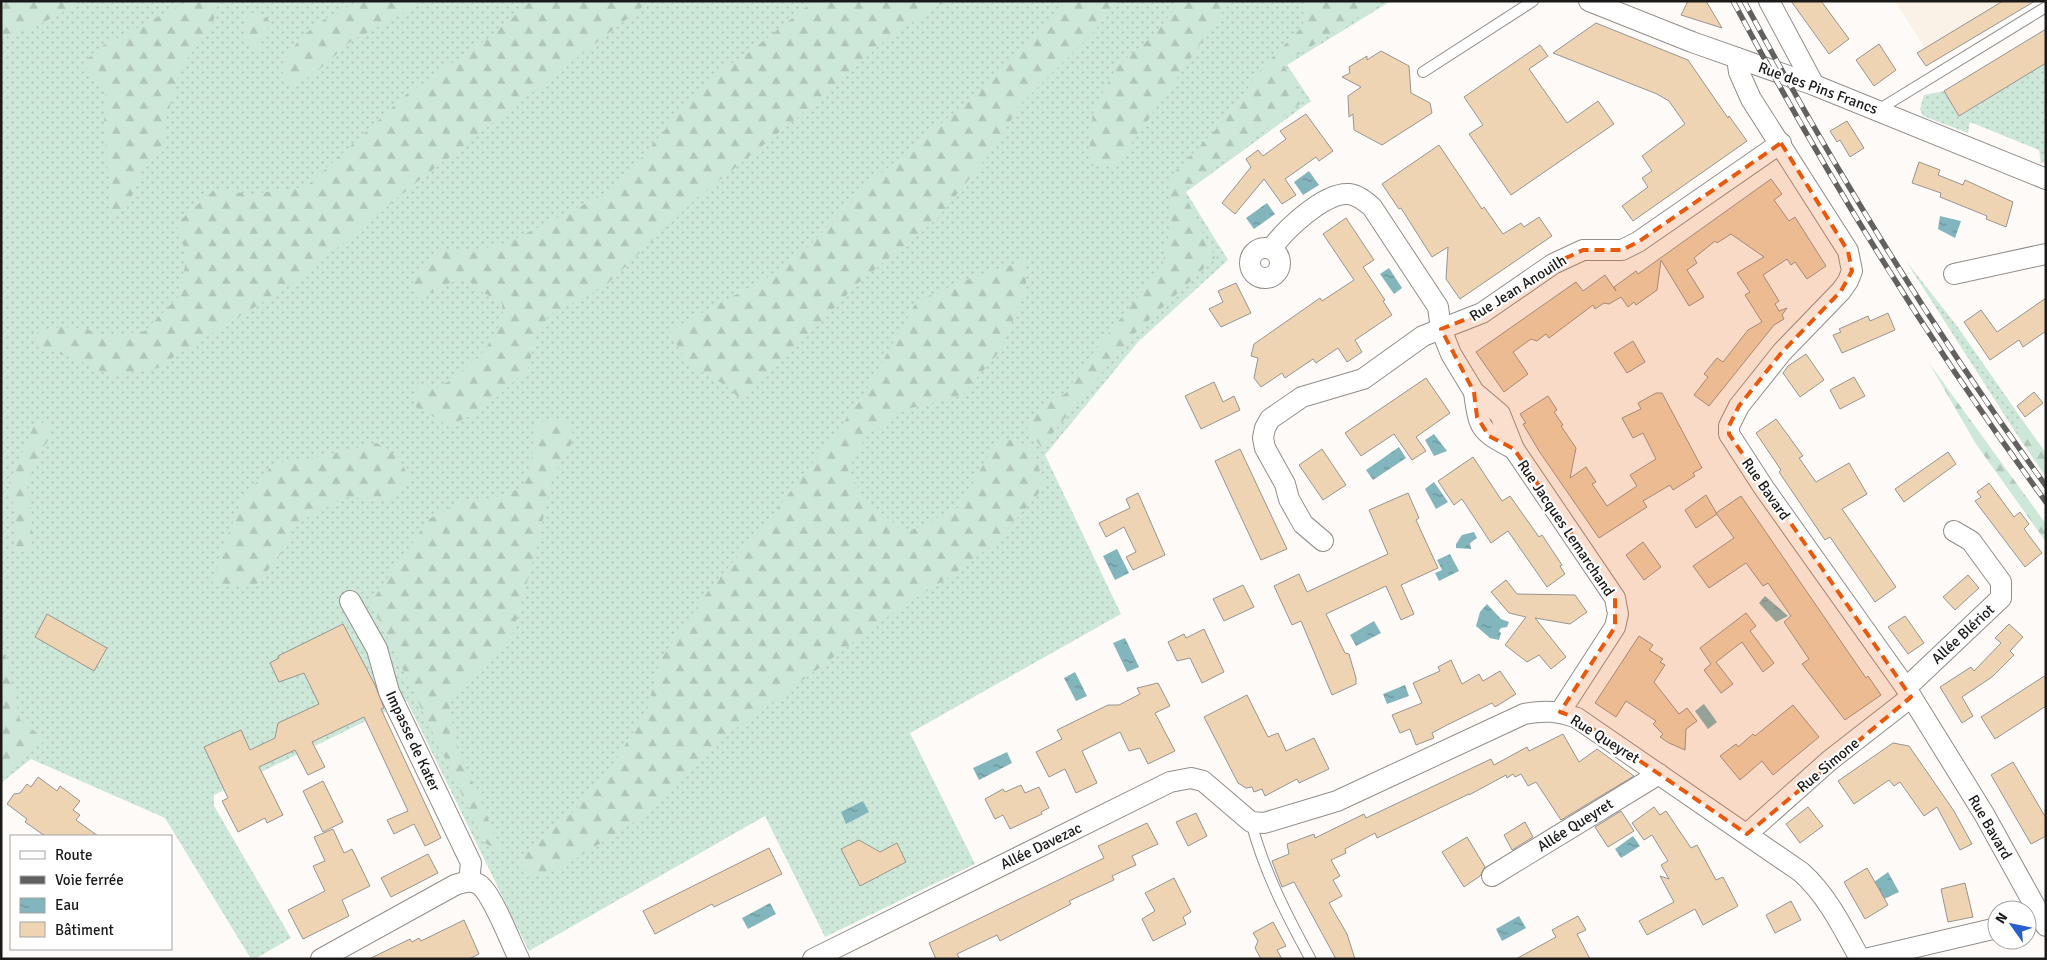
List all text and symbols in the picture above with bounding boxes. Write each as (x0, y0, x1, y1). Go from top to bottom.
street label: Rue des Pins Francs (1756, 58, 1881, 118)
street label: Rue Jean Anouilh (1466, 251, 1570, 325)
street label: Rue Bavard (1738, 454, 1794, 524)
street label: Rue Jacques Lemarchand (1514, 456, 1618, 600)
street label: Allée Blériot (1928, 600, 1998, 668)
street label: Impasse de Kater (382, 688, 444, 795)
street label: Rue Queyret (1567, 711, 1643, 767)
street label: Rue Simone (1793, 734, 1863, 796)
street label: Rue Bavard (1964, 791, 2016, 863)
street label: Allée Queyret (1534, 795, 1616, 855)
street label: Allée Davezac (997, 819, 1085, 873)
legend (10, 835, 172, 950)
text: Route (55, 846, 92, 864)
text: Voie ferrée (55, 871, 124, 889)
text: Eau (55, 896, 79, 914)
north arrow (1987, 900, 2037, 950)
text: N (1992, 909, 2011, 927)
text: Bâtiment (55, 921, 114, 939)

